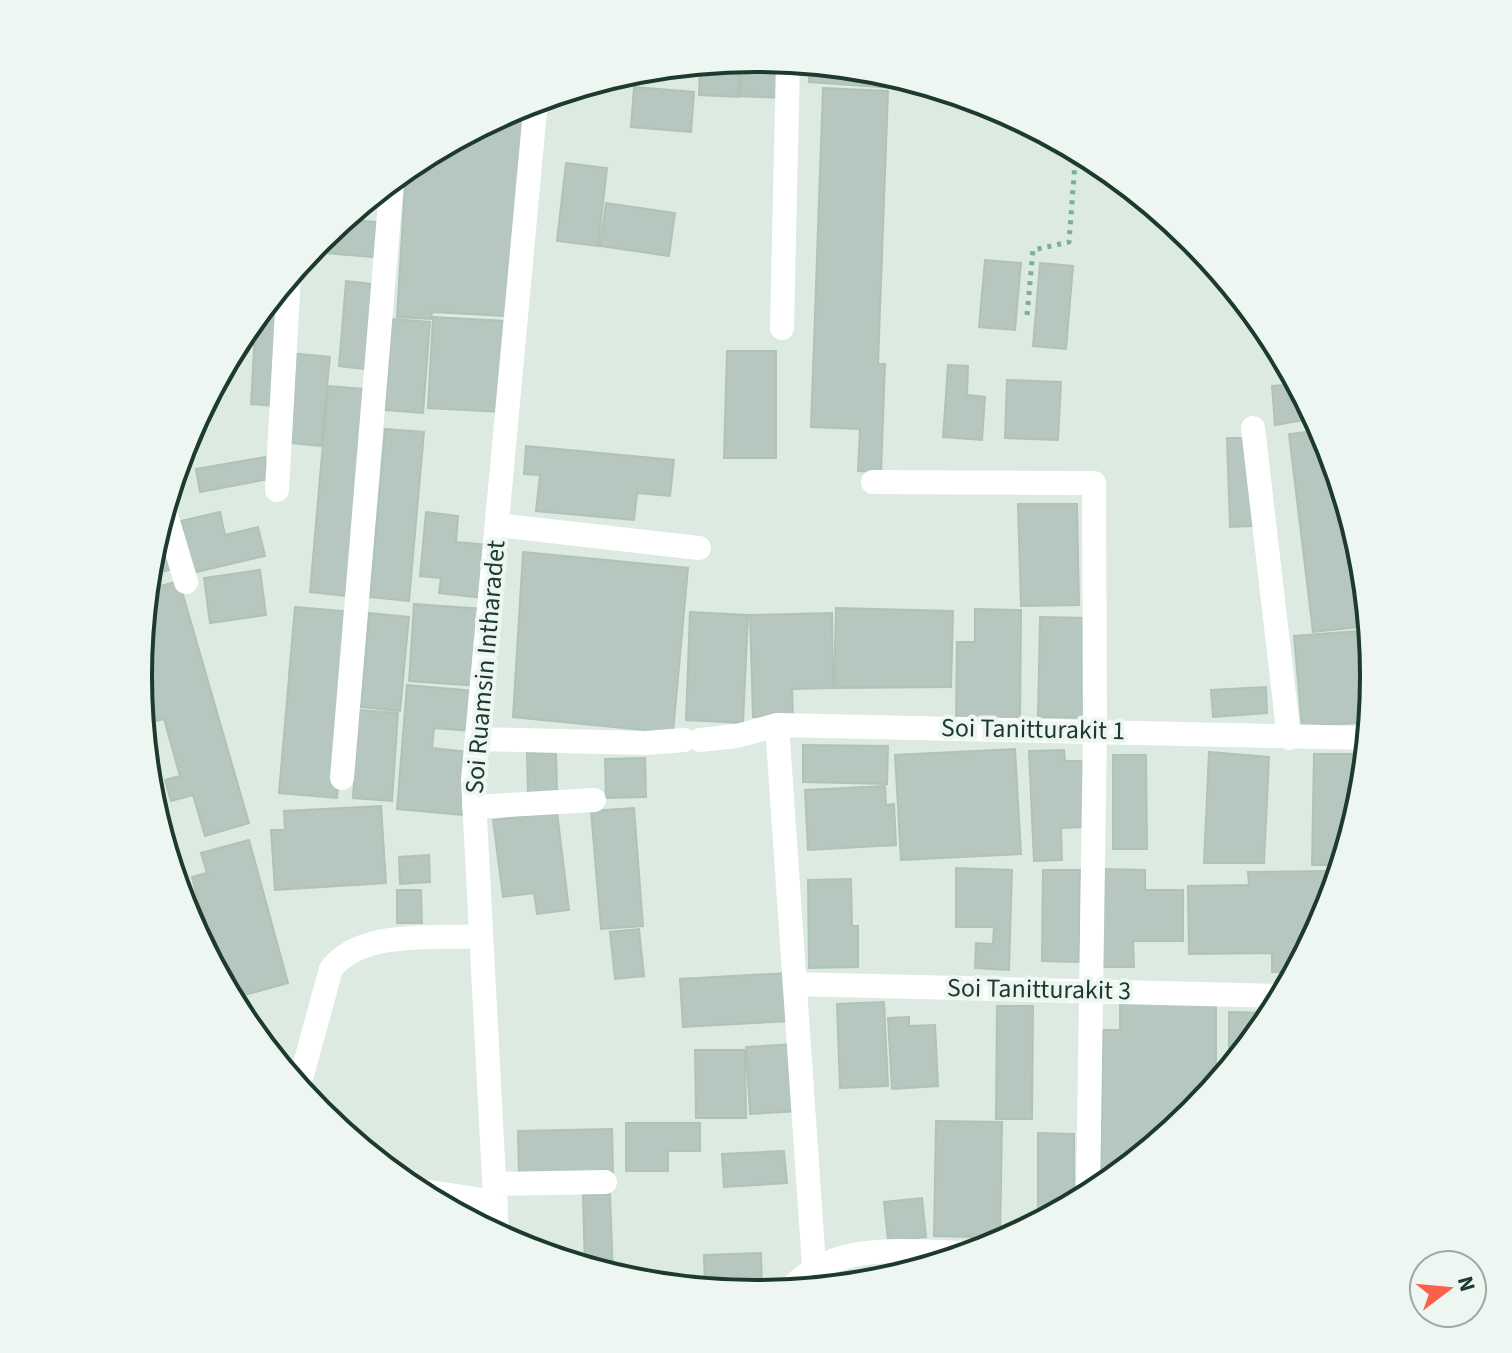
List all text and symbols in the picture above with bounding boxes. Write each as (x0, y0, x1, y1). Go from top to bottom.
street label: Soi Ruamsin Intharadet (455, 538, 515, 795)
street label: Soi Tanitturakit 1 (941, 709, 1125, 749)
street label: Soi Tanitturakit 3 (947, 969, 1131, 1009)
north arrow (1408, 1249, 1488, 1329)
text: N (1449, 1272, 1484, 1295)

